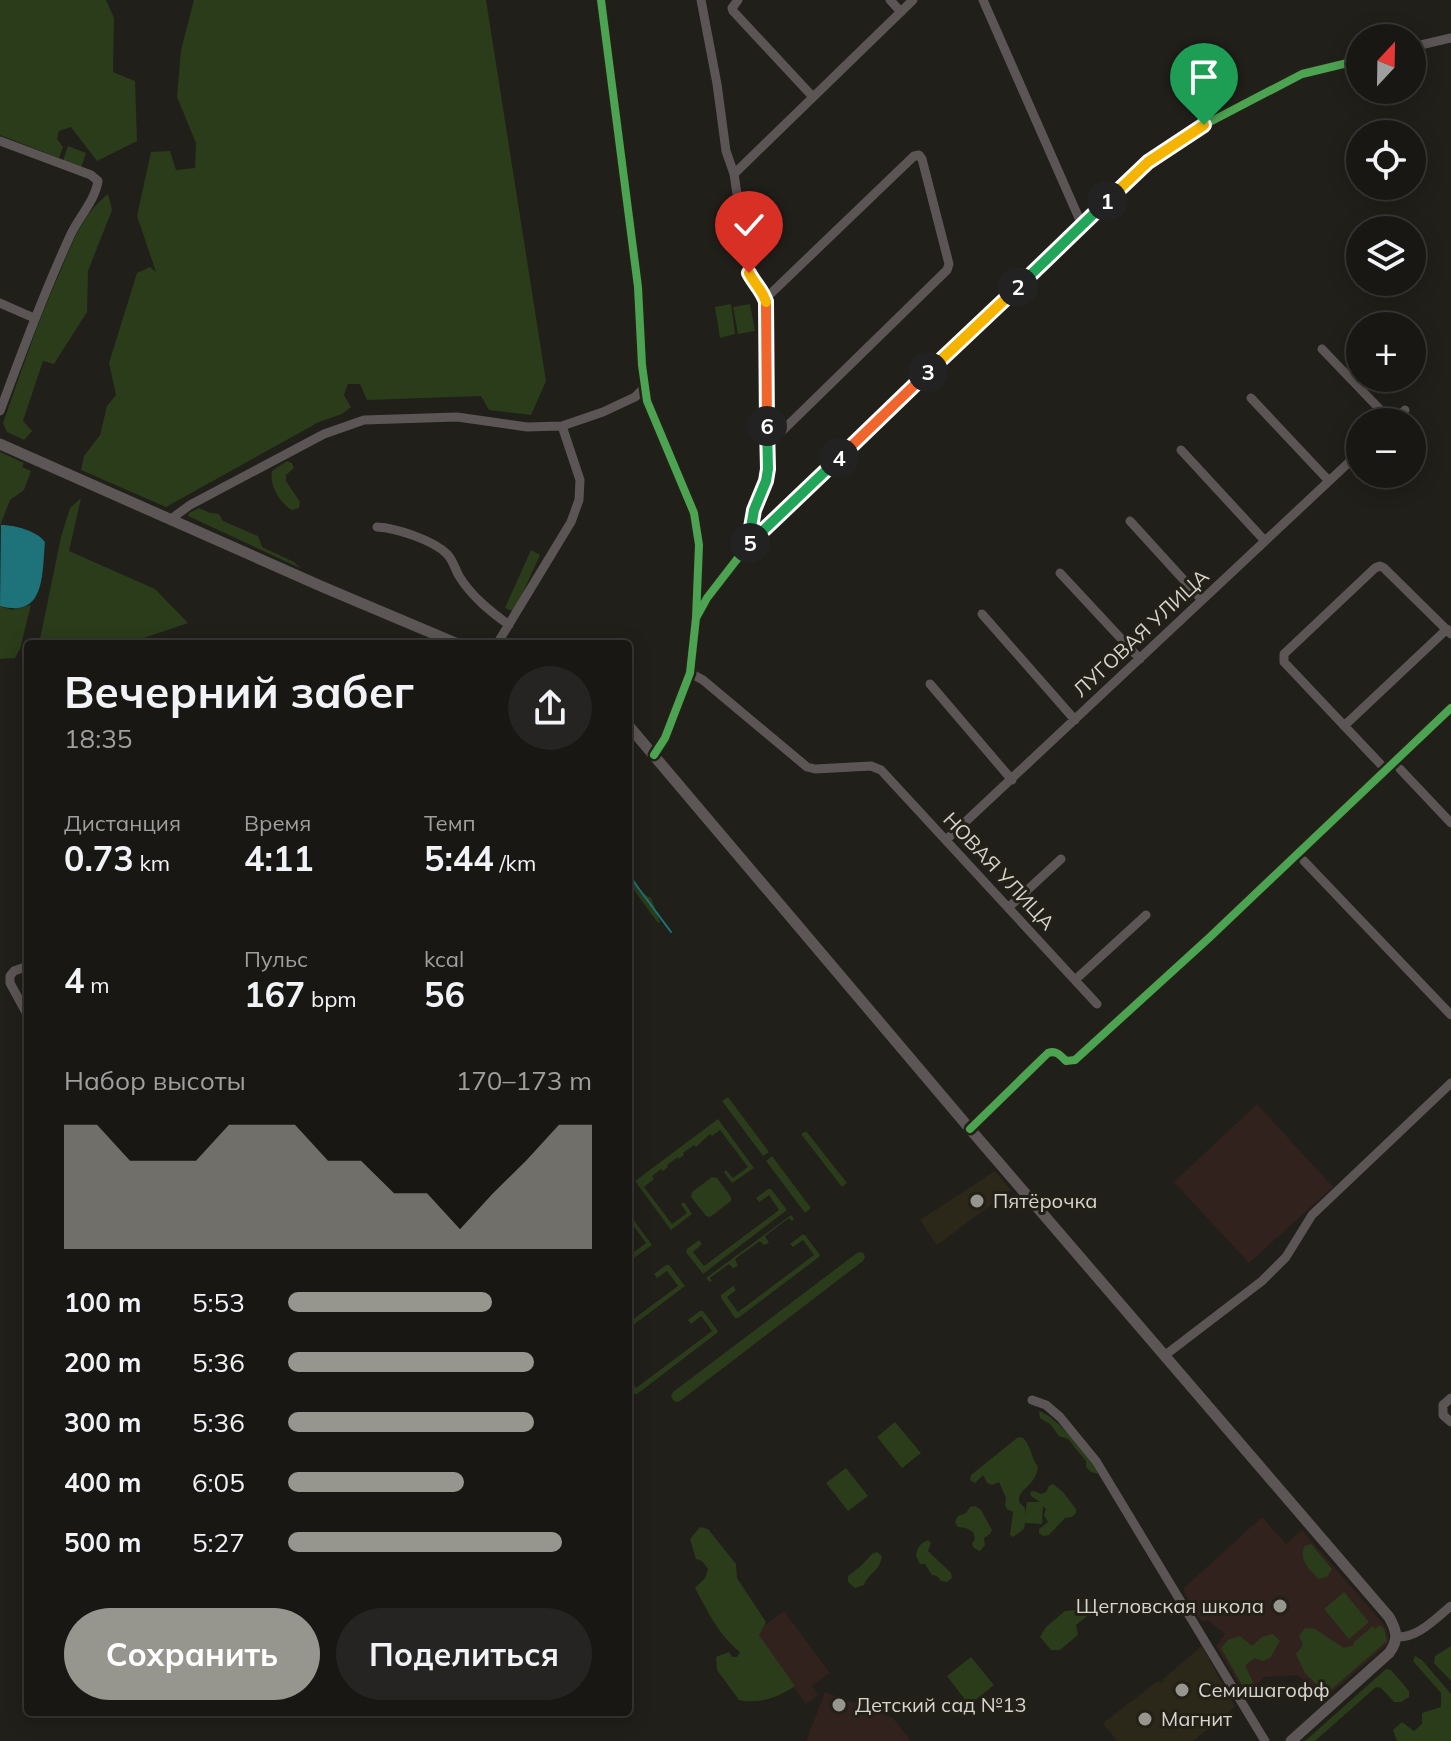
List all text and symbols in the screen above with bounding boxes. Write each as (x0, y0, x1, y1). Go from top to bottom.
north arrow (1346, 24, 1426, 104)
map controls (1346, 24, 1426, 488)
pin (1170, 43, 1238, 125)
icon: arrive (1182, 55, 1226, 99)
button: locate (1346, 120, 1426, 200)
pin: 1 (1087, 181, 1127, 221)
text: 1 (1100, 187, 1114, 215)
pin (715, 191, 783, 273)
icon: check (727, 203, 771, 247)
button: layers (1346, 216, 1426, 296)
pin: 2 (998, 267, 1038, 307)
text: 2 (1011, 273, 1025, 301)
button: + (1346, 312, 1426, 392)
pin: 3 (908, 352, 948, 392)
text: 3 (921, 358, 935, 386)
pin: 6 (747, 406, 787, 446)
button: − (1346, 408, 1426, 488)
text: 6 (760, 412, 774, 440)
pin: 4 (819, 438, 859, 478)
text: 4 (832, 444, 846, 472)
pin: 5 (730, 523, 770, 563)
text: 5 (743, 529, 757, 557)
street label: ЛУГОВАЯ УЛИЦА (1068, 563, 1214, 702)
text: Вечерний забег (64, 664, 414, 719)
button: share (508, 666, 592, 750)
text: 18:35 (64, 722, 132, 755)
street label: НОВАЯ УЛИЦА (938, 807, 1061, 935)
text: Дистанция (64, 809, 181, 837)
text: Время (244, 809, 311, 837)
text: Темп (424, 809, 476, 837)
text: 0.73 (64, 837, 134, 880)
text: 4:11 (244, 837, 314, 880)
text: 5:44 (424, 837, 494, 880)
text: km (134, 849, 170, 877)
text: /km (494, 849, 536, 877)
text: Пульс (244, 945, 308, 973)
text: kcal (424, 945, 464, 973)
text: 4 (64, 959, 84, 1002)
text: m (84, 971, 109, 999)
text: 167 (244, 973, 305, 1016)
text: 56 (424, 973, 465, 1016)
text: bpm (305, 985, 357, 1013)
text: Набор высоты (64, 1064, 246, 1097)
text: 170–173 m (456, 1064, 592, 1097)
place label: Пятёрочка (993, 1188, 1097, 1213)
marker: Пятёрочка (968, 1192, 986, 1210)
text: 100 m (64, 1286, 141, 1319)
text: 5:53 (192, 1286, 245, 1319)
text: 200 m (64, 1346, 141, 1379)
text: 5:36 (192, 1346, 245, 1379)
text: 300 m (64, 1406, 141, 1439)
text: 5:36 (192, 1406, 245, 1439)
text: 400 m (64, 1466, 141, 1499)
text: 6:05 (192, 1466, 245, 1499)
text: 500 m (64, 1526, 141, 1559)
text: 5:27 (192, 1526, 245, 1559)
place label: Щегловская школа (1076, 1593, 1264, 1618)
marker: Щегловская школа (1271, 1597, 1289, 1615)
button: Сохранить (64, 1608, 320, 1700)
button: Поделиться (336, 1608, 592, 1700)
place label: Семишагофф (1198, 1677, 1330, 1702)
marker: Семишагофф (1173, 1681, 1191, 1699)
place label: Детский сад №13 (855, 1692, 1026, 1717)
marker: Детский сад №13 (830, 1696, 848, 1714)
place label: Магнит (1161, 1706, 1233, 1731)
marker: Магнит (1136, 1710, 1154, 1728)

